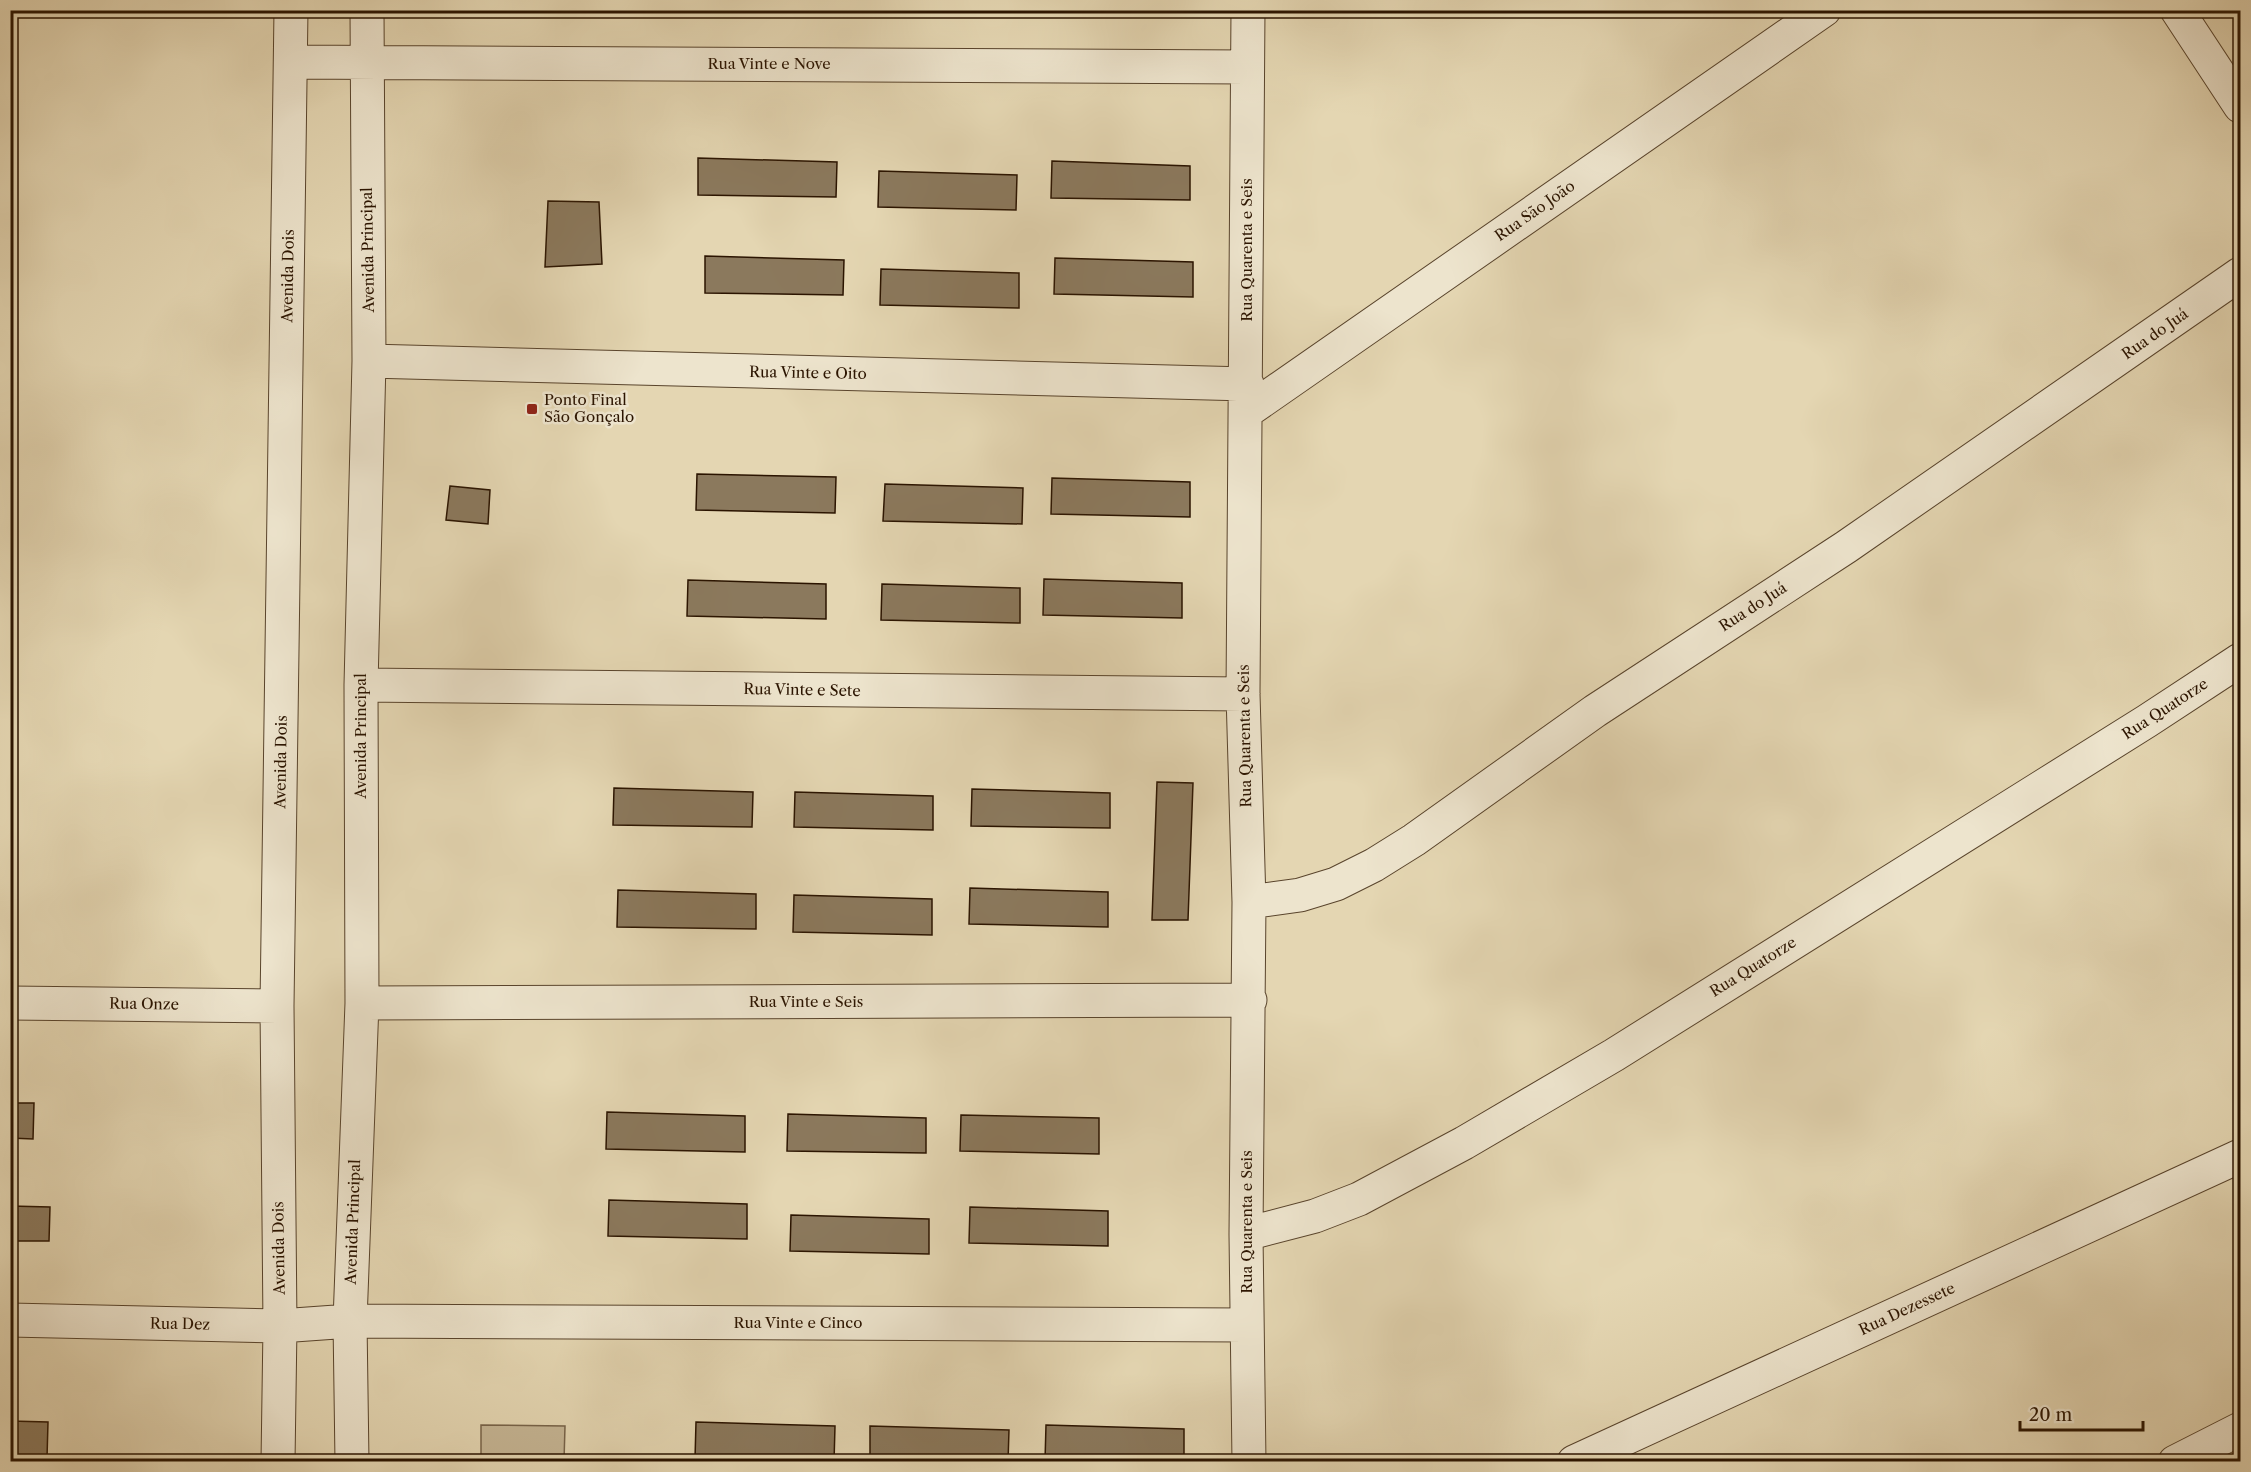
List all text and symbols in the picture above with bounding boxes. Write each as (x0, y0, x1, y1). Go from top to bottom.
street label: Rua Vinte e Nove (707, 54, 831, 73)
street label: Rua São João (1491, 176, 1578, 245)
street label: Rua Quarenta e Seis (1237, 178, 1256, 322)
street label: Avenida Principal (357, 187, 378, 314)
street label: Avenida Dois (277, 229, 298, 324)
street label: Rua do Juá (2118, 304, 2192, 363)
street label: Rua Vinte e Oito (749, 362, 867, 383)
place label: Ponto Final São Gonçalo (544, 390, 634, 426)
marker: Ponto Final São Gonçalo (525, 402, 539, 416)
street label: Rua do Juá (1715, 578, 1790, 635)
street label: Rua Quarenta e Seis (1234, 664, 1255, 808)
street label: Avenida Principal (351, 673, 370, 800)
street label: Rua Quatorze (2118, 674, 2211, 743)
street label: Rua Vinte e Sete (743, 679, 861, 700)
street label: Avenida Dois (270, 715, 291, 810)
street label: Rua Quatorze (1706, 932, 1800, 1001)
street label: Rua Vinte e Seis (749, 992, 863, 1011)
street label: Rua Onze (109, 993, 179, 1014)
street label: Rua Quarenta e Seis (1237, 1150, 1256, 1294)
street label: Avenida Principal (341, 1158, 364, 1286)
street label: Avenida Dois (268, 1201, 289, 1296)
street label: Rua Dezessete (1856, 1278, 1958, 1339)
street label: Rua Dez (150, 1313, 211, 1334)
street label: Rua Vinte e Cinco (734, 1313, 862, 1332)
scale bar (2020, 1394, 2143, 1432)
text: 20 m (2029, 1404, 2073, 1426)

